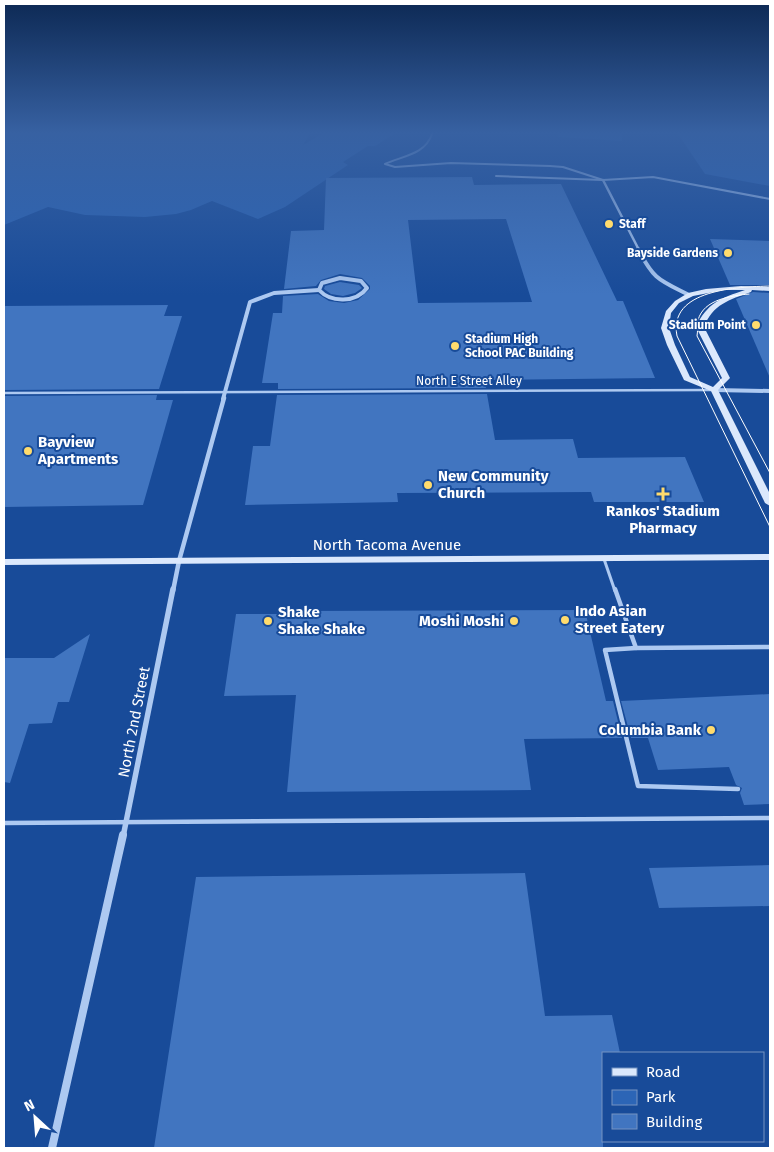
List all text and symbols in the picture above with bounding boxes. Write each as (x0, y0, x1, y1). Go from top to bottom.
place label: Staff (619, 217, 647, 231)
marker: Staff (603, 218, 615, 230)
place label: Bayside Gardens (627, 246, 718, 260)
marker: Bayside Gardens (722, 247, 734, 259)
place label: Stadium Point (669, 318, 746, 332)
marker: Stadium Point (750, 319, 762, 331)
place label: Stadium High School PAC Building (465, 332, 574, 360)
marker: Stadium High School PAC Building (449, 340, 461, 352)
street label: North E Street Alley (416, 374, 522, 388)
place label: Bayview Apartments (37, 433, 118, 468)
marker: Bayview Apartments (22, 445, 34, 457)
place label: New Community Church (438, 467, 549, 502)
marker: New Community Church (422, 479, 434, 491)
marker: Rankos' Stadium Pharmacy (657, 488, 669, 500)
place label: Rankos' Stadium Pharmacy (606, 502, 720, 537)
street label: North Tacoma Avenue (313, 536, 461, 554)
place label: Indo Asian Street Eatery (575, 602, 665, 637)
place label: Shake Shake Shake (278, 603, 365, 638)
place label: Moshi Moshi (419, 612, 504, 630)
marker: Indo Asian Street Eatery (559, 614, 571, 626)
marker: Shake Shake Shake (262, 615, 274, 627)
marker: Moshi Moshi (508, 615, 520, 627)
street label: North 2nd Street (114, 664, 154, 779)
place label: Columbia Bank (599, 721, 702, 739)
marker: Columbia Bank (705, 724, 717, 736)
legend (602, 1052, 764, 1142)
text: Road (646, 1063, 681, 1081)
text: Park (646, 1088, 676, 1106)
north arrow (10, 1092, 60, 1142)
text: N (22, 1096, 37, 1115)
text: Building (646, 1113, 702, 1131)

